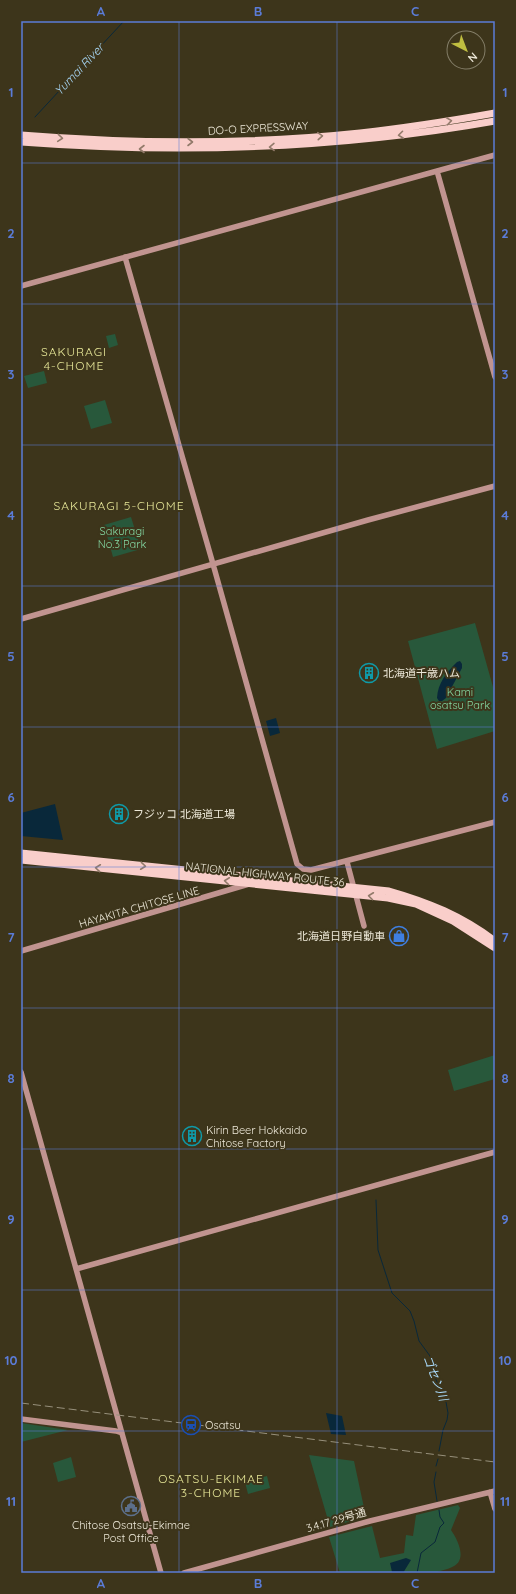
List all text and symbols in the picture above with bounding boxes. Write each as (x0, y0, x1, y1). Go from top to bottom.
text: A (97, 3, 106, 19)
text: B (254, 3, 262, 19)
text: C (411, 3, 419, 19)
north arrow (446, 30, 486, 70)
water label: Yumai River (51, 39, 108, 98)
text: N (465, 50, 480, 65)
text: 1 (8, 84, 14, 100)
text: 1 (502, 84, 508, 100)
one-way arrow (446, 117, 452, 126)
street label: DO-O EXPRESSWAY (207, 118, 309, 138)
one-way arrow (398, 131, 404, 140)
one-way arrow (317, 132, 323, 141)
one-way arrow (57, 133, 63, 142)
one-way arrow (187, 138, 193, 146)
one-way arrow (269, 143, 275, 151)
one-way arrow (139, 145, 145, 153)
text: 2 (7, 225, 15, 241)
text: 2 (501, 225, 509, 241)
district label: SAKURAGI 4-CHOME (41, 344, 107, 373)
text: 3 (8, 366, 15, 382)
text: 3 (502, 366, 509, 382)
district label: SAKURAGI 5-CHOME (54, 498, 184, 513)
text: 4 (7, 507, 15, 523)
text: 4 (501, 507, 509, 523)
park label: Sakuragi No.3 Park (98, 524, 146, 551)
text: 5 (7, 648, 15, 664)
text: 5 (501, 648, 509, 664)
building icon: 北海道千歳ハム (358, 662, 380, 684)
place label: 北海道千歳ハム (383, 666, 460, 680)
park label: Kami osatsu Park (430, 685, 490, 712)
text: 6 (7, 789, 15, 805)
text: 6 (501, 789, 509, 805)
building icon: フジッコ 北海道工場 (108, 803, 130, 825)
place label: フジッコ 北海道工場 (133, 807, 235, 821)
street label: NATIONAL HIGHWAY ROUTE 36 (185, 859, 345, 889)
one-way arrow (140, 861, 146, 870)
one-way arrow (95, 863, 101, 872)
one-way arrow (224, 877, 230, 886)
street label: HAYAKITA CHITOSE LINE (77, 883, 201, 931)
one-way arrow (368, 892, 374, 901)
shop icon: 北海道日野自動車 (388, 925, 410, 947)
text: 7 (7, 929, 15, 945)
place label: 北海道日野自動車 (297, 929, 385, 943)
text: 7 (501, 929, 509, 945)
text: 8 (7, 1070, 15, 1086)
text: 8 (501, 1070, 509, 1086)
place label: Kirin Beer Hokkaido Chitose Factory (206, 1123, 307, 1150)
building icon: Kirin Beer Hokkaido Chitose Factory (181, 1125, 203, 1147)
text: 9 (7, 1211, 15, 1227)
text: 9 (501, 1211, 509, 1227)
text: 10 (4, 1352, 18, 1368)
text: 10 (498, 1352, 512, 1368)
water label: ゴセン川 (420, 1353, 452, 1405)
station icon: Osatsu (180, 1414, 202, 1436)
place label: Osatsu (205, 1418, 241, 1432)
district label: OSATSU-EKIMAE 3-CHOME (158, 1471, 264, 1500)
text: 11 (6, 1493, 16, 1509)
text: 11 (500, 1493, 510, 1509)
public building icon: Chitose Osatsu-Ekimae Post Office (120, 1495, 142, 1517)
street label: 3.4.17 29号通 (304, 1505, 368, 1535)
place label: Chitose Osatsu-Ekimae Post Office (72, 1518, 190, 1545)
text: A (97, 1575, 106, 1591)
text: B (254, 1575, 262, 1591)
text: C (411, 1575, 419, 1591)

